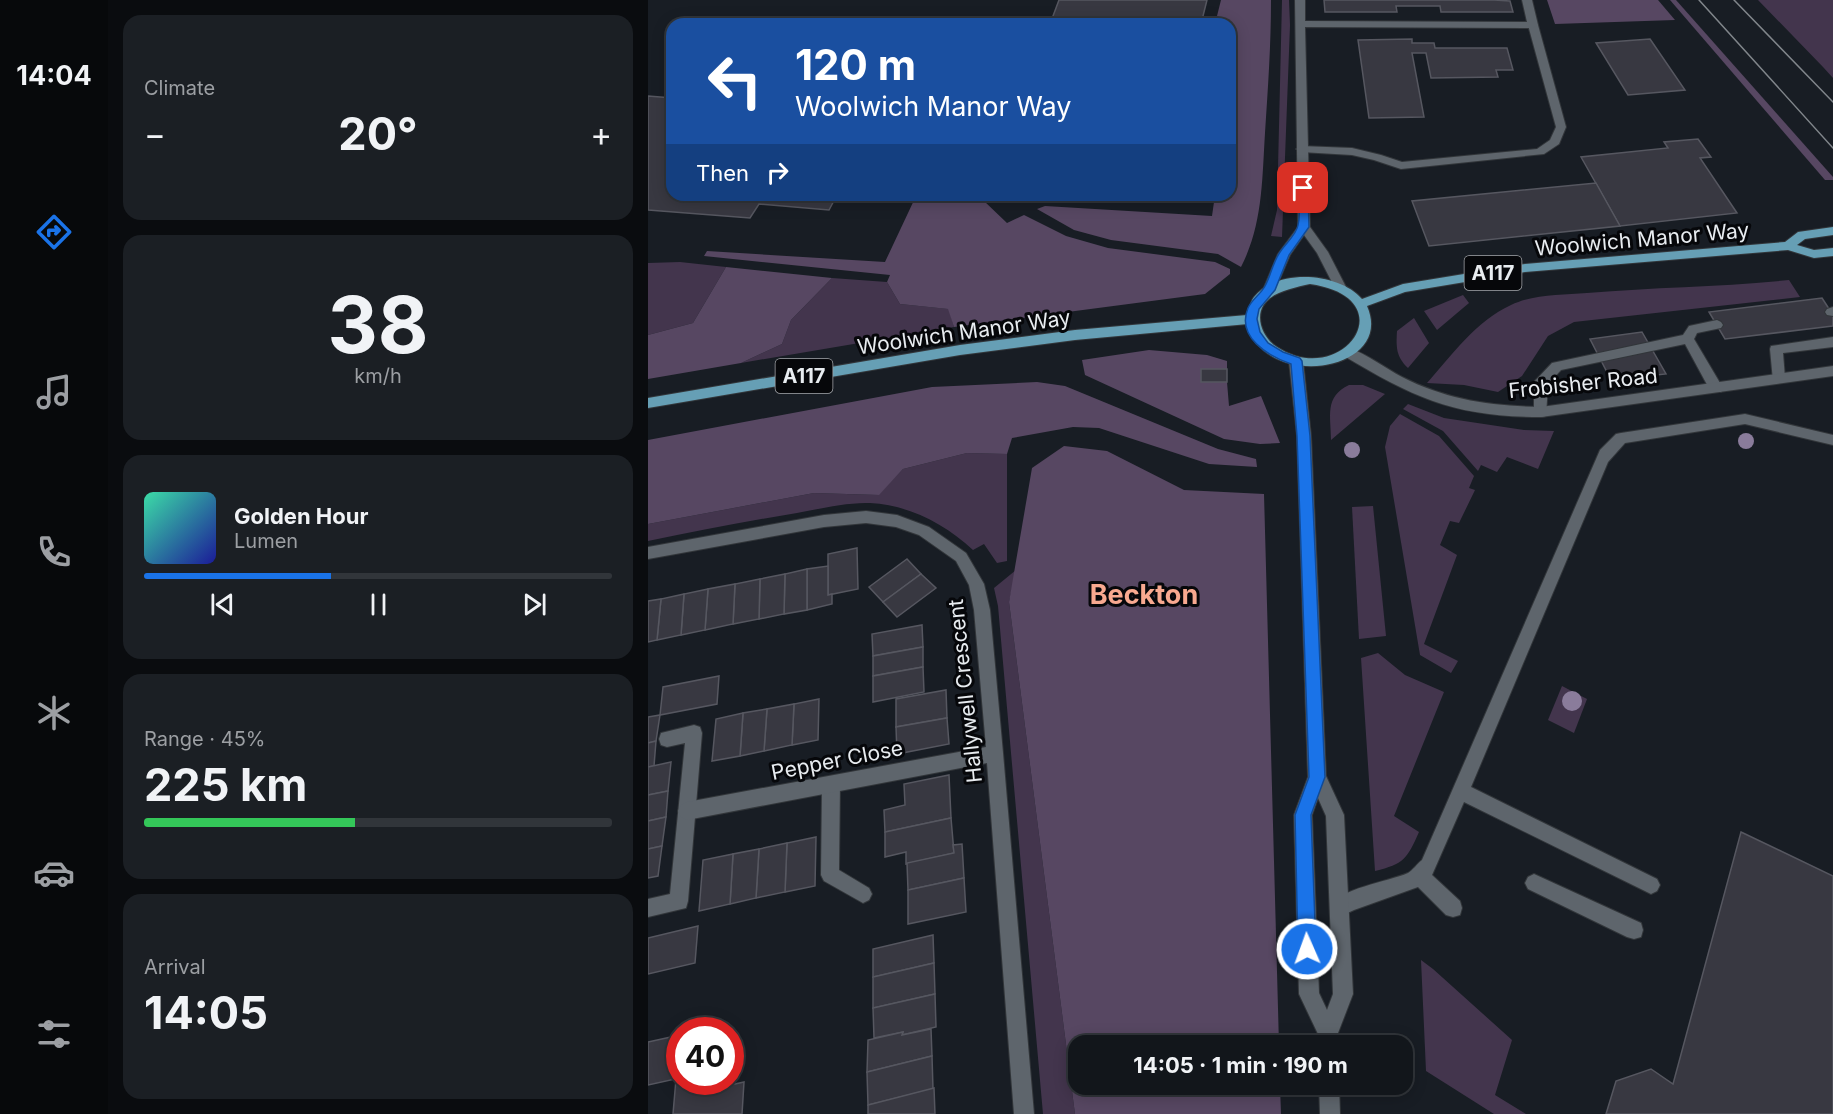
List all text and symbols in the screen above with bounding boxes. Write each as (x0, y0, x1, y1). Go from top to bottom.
text: 120 m (795, 39, 916, 90)
icon: left (696, 42, 774, 120)
text: 14:04 (16, 59, 92, 92)
text: Climate (144, 76, 215, 100)
text: Woolwich Manor Way (795, 90, 1071, 123)
text: 20° (338, 106, 418, 161)
text: − (144, 114, 166, 154)
text: + (590, 114, 612, 154)
icon: right (761, 156, 794, 189)
text: Then (696, 160, 749, 186)
pin (1277, 162, 1328, 213)
icon: arrive (1286, 171, 1319, 204)
icon: directions (33, 211, 75, 253)
street label: Woolwich Manor Way (1534, 217, 1750, 261)
road number: A117 (1464, 256, 1522, 290)
text: 38 (327, 277, 429, 372)
street label: Woolwich Manor Way (856, 305, 1072, 359)
road number: A117 (776, 359, 832, 393)
street label: Frobisher Road (1507, 363, 1659, 403)
text: km/h (354, 364, 402, 388)
icon: music (33, 371, 75, 413)
text: Golden Hour (234, 503, 368, 529)
text: Lumen (234, 529, 298, 553)
icon: phone (33, 531, 75, 573)
district label: Beckton (1090, 578, 1198, 611)
icon: previous (206, 588, 239, 621)
icon: pause (362, 588, 395, 621)
icon: next (518, 588, 551, 621)
street label: Hallywell Crescent (943, 598, 987, 784)
icon: climate (33, 692, 75, 734)
text: Range · 45% (144, 727, 265, 751)
street label: Pepper Close (769, 735, 905, 785)
text: 225 km (144, 757, 307, 812)
icon: car (33, 852, 75, 894)
position arrow (1275, 917, 1339, 981)
text: Arrival (144, 955, 206, 979)
text: 14:05 (144, 985, 268, 1040)
icon: filters (33, 1013, 75, 1055)
speed limit sign: 40 (666, 1017, 744, 1095)
text: 14:05 · 1 min · 190 m (1133, 1052, 1348, 1078)

